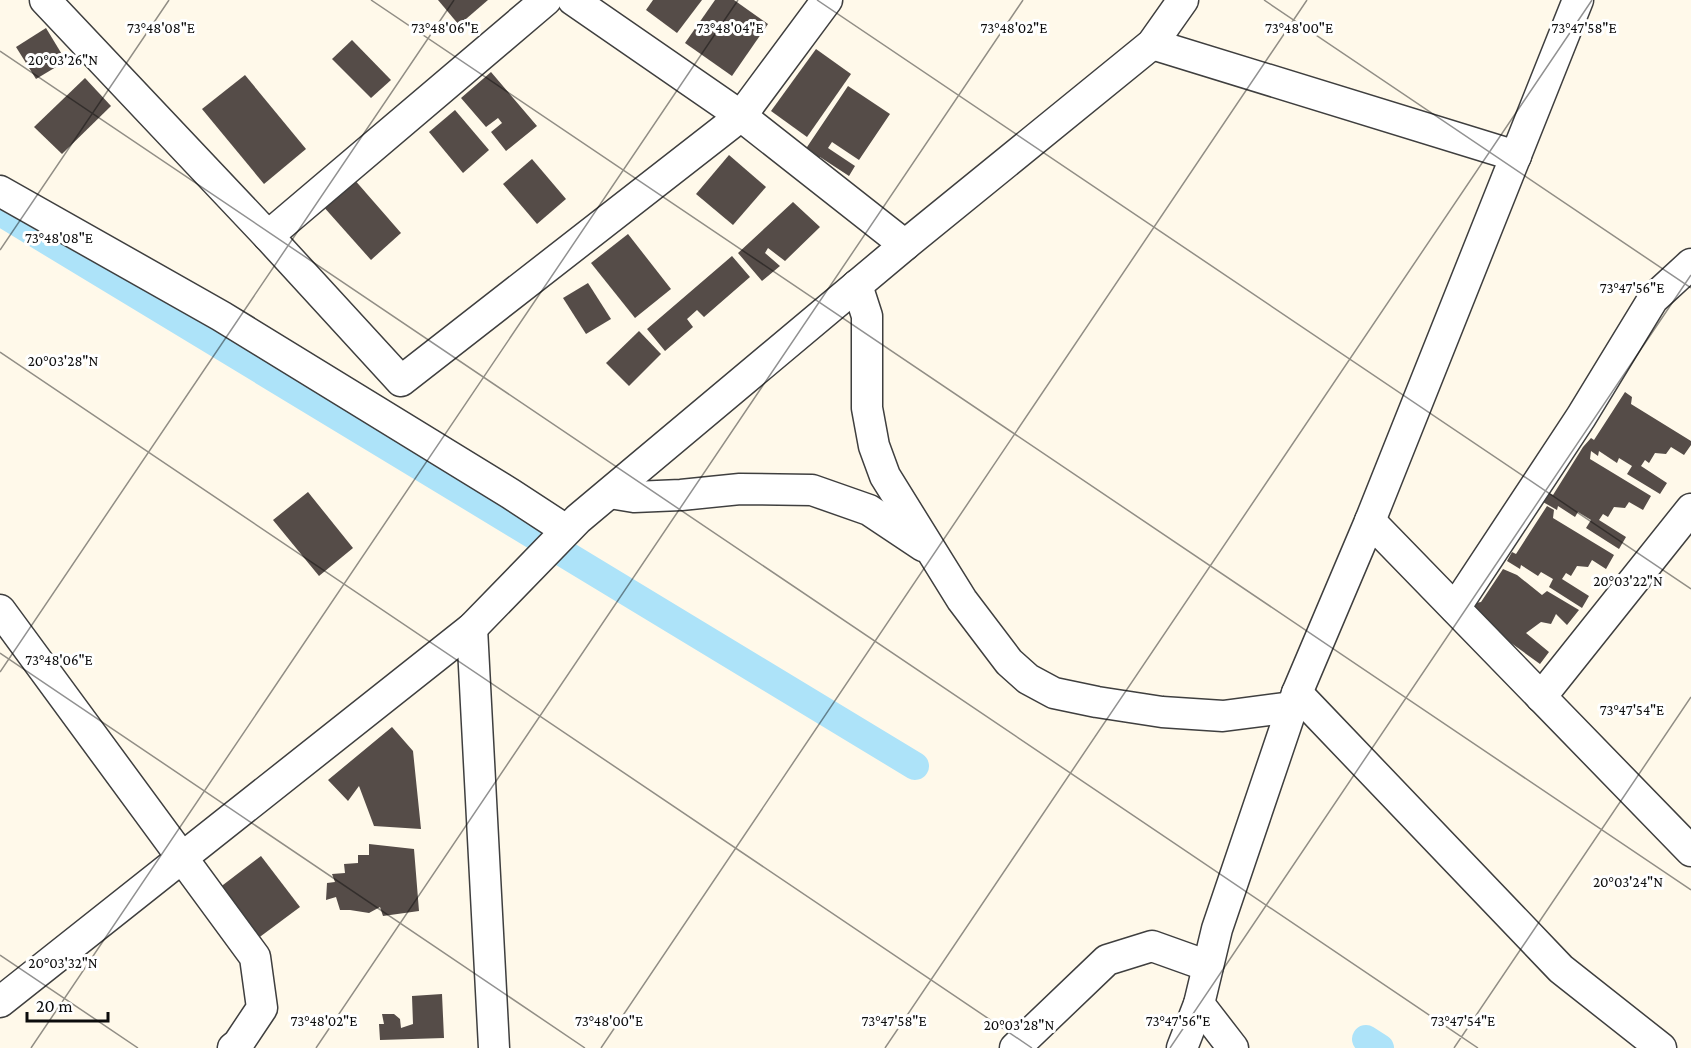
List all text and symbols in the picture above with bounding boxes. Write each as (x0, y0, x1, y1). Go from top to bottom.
text: 73°48'08"E (127, 20, 195, 36)
text: 73°48'06"E (411, 20, 479, 36)
text: 73°48'04"E (696, 20, 764, 36)
text: 73°48'02"E (981, 20, 1047, 36)
text: 73°48'00"E (1265, 20, 1333, 36)
text: 73°47'58"E (1551, 20, 1617, 36)
text: 20°03'26"N (28, 52, 98, 68)
text: 73°48'08"E (25, 230, 93, 246)
text: 73°47'56"E (1600, 280, 1664, 296)
text: 20°03'28"N (28, 353, 98, 369)
text: 20°03'22"N (1593, 573, 1663, 589)
text: 73°48'06"E (25, 652, 93, 668)
text: 73°47'54"E (1600, 702, 1664, 718)
text: 20°03'24"N (1593, 874, 1663, 890)
text: 20°03'32"N (28, 955, 98, 971)
scale bar (27, 985, 108, 1023)
text: 20 m (36, 996, 73, 1016)
text: 73°48'02"E (291, 1013, 357, 1029)
text: 73°48'00"E (575, 1013, 643, 1029)
text: 73°47'58"E (861, 1013, 927, 1029)
text: 73°47'56"E (1146, 1013, 1210, 1029)
text: 73°47'54"E (1431, 1013, 1495, 1029)
text: 20°03'28"N (984, 1017, 1054, 1033)

